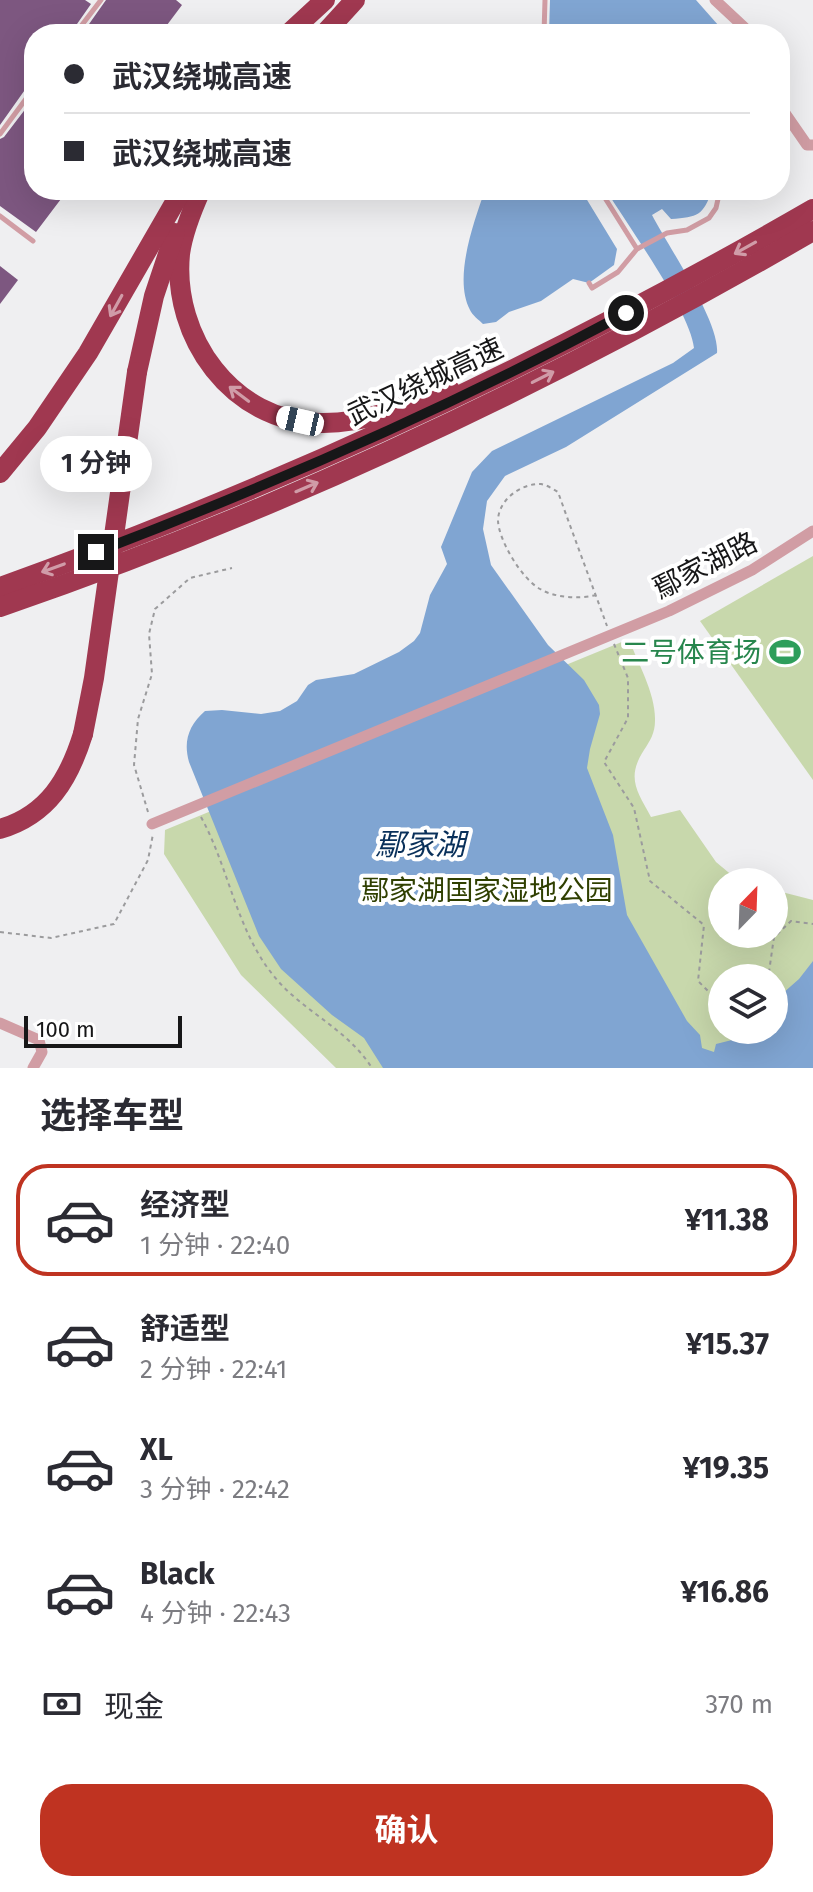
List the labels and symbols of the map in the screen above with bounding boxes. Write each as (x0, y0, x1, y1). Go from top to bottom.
one-way arrow (734, 241, 758, 256)
one-way arrow (107, 294, 123, 318)
route start (608, 295, 644, 331)
street label: 武汉绕城高速 (342, 331, 508, 432)
one-way arrow (530, 369, 554, 385)
one-way arrow (229, 386, 250, 403)
car (274, 404, 326, 438)
callout: 1 分钟 (40, 436, 152, 492)
one-way arrow (294, 479, 319, 494)
street label: 鄢家湖路 (648, 525, 763, 606)
route end (78, 534, 114, 570)
one-way arrow (41, 562, 66, 576)
sports icon: 二号体育场 (768, 635, 802, 669)
place label: 二号体育场 (621, 636, 761, 669)
water label: 鄢家湖 (375, 827, 469, 863)
north arrow (708, 868, 788, 948)
park label: 鄢家湖国家湿地公园 (361, 874, 613, 907)
scale bar (24, 1012, 182, 1048)

